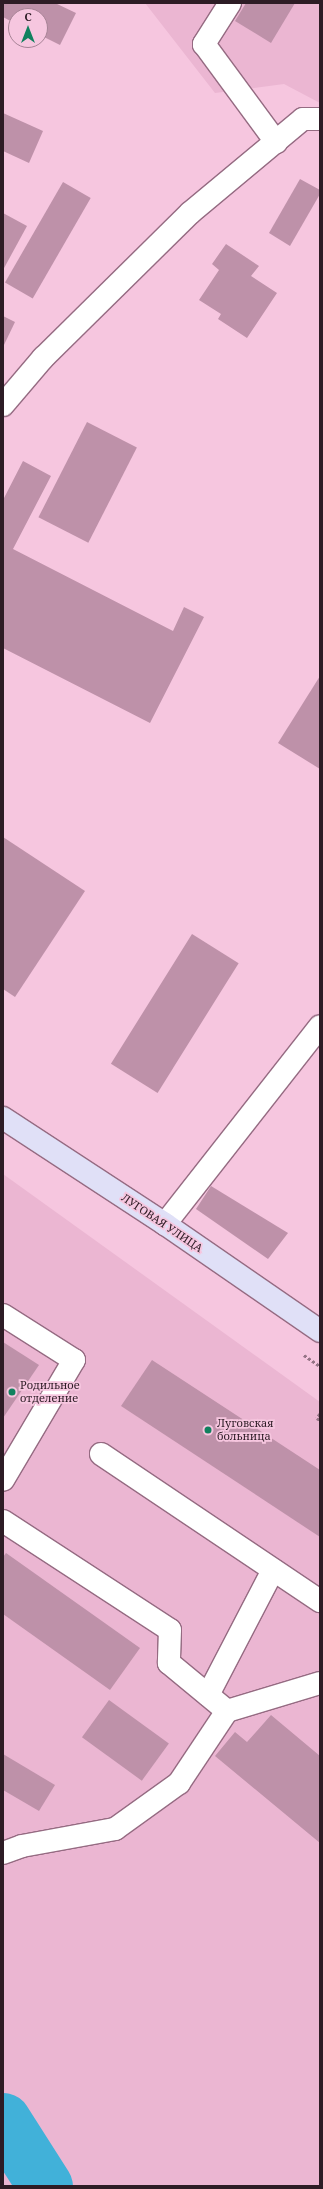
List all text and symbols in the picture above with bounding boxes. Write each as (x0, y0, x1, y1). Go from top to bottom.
north arrow (8, 8, 48, 48)
text: С (24, 9, 32, 24)
street label: ЛУГОВАЯ УЛИЦА (119, 1191, 205, 1255)
place label: Родильное отделение (20, 1379, 80, 1405)
marker: Родильное отделение (7, 1387, 17, 1397)
place label: Луговская больница (217, 1417, 273, 1443)
marker: Луговская больница (202, 1424, 214, 1436)

